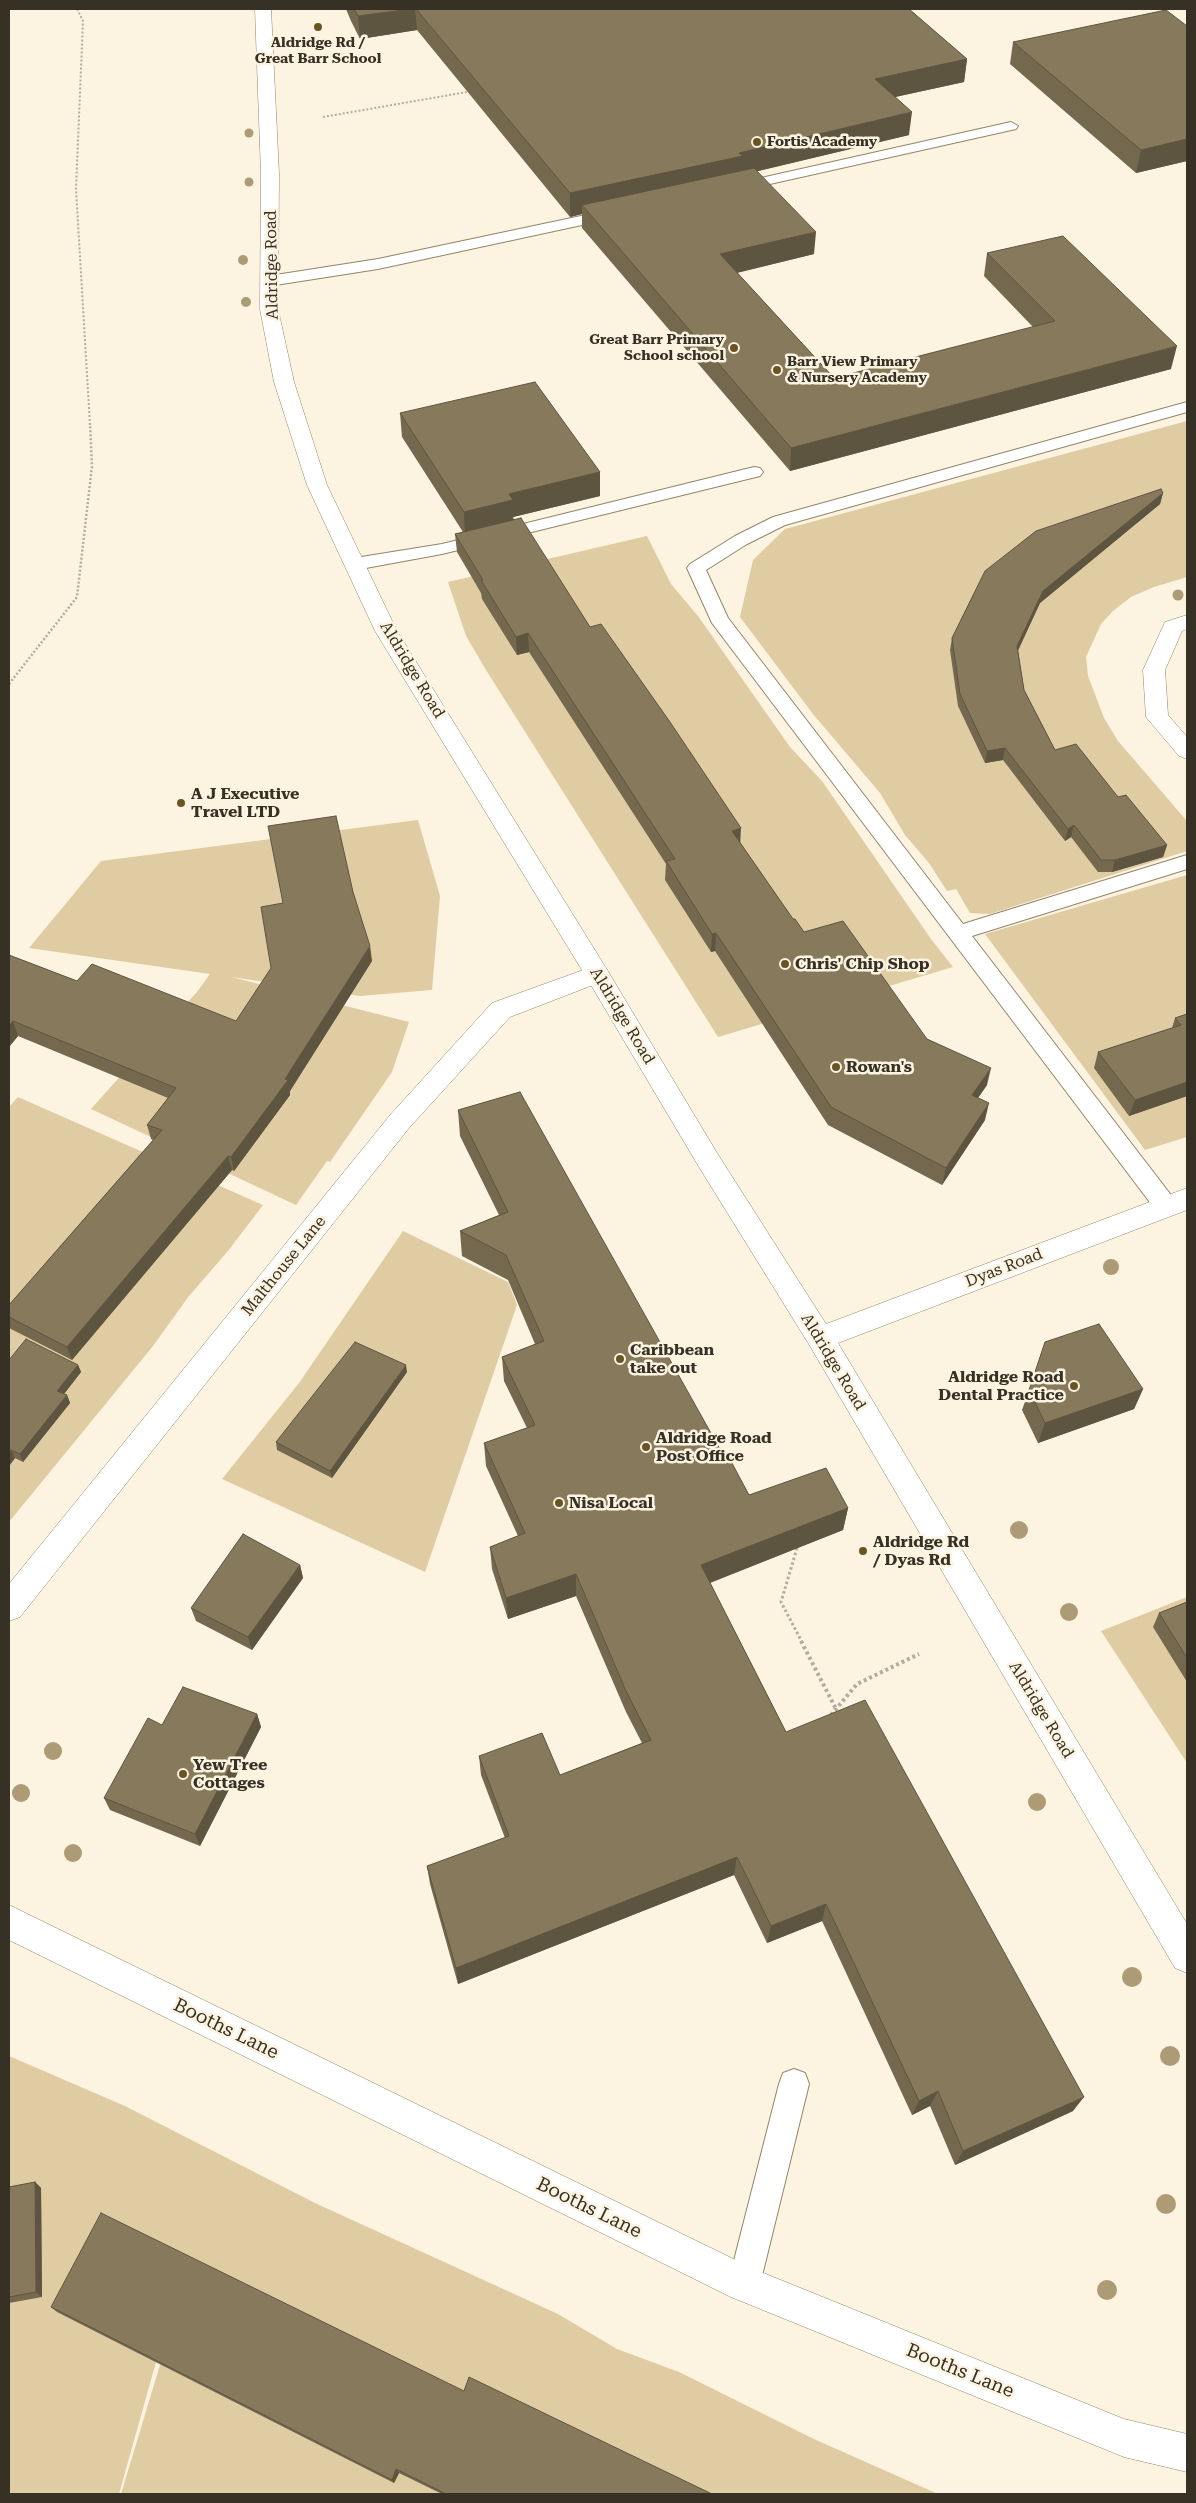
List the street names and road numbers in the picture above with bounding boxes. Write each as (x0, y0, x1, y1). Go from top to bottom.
street label: Aldridge Road (261, 210, 283, 320)
street label: Aldridge Road (376, 618, 448, 722)
street label: Aldridge Road (586, 964, 658, 1068)
street label: Malthouse Lane (238, 1212, 330, 1320)
street label: Dyas Road (963, 1244, 1045, 1292)
street label: Aldridge Road (797, 1310, 869, 1414)
street label: Aldridge Road (1005, 1658, 1077, 1762)
street label: Booths Lane (170, 1994, 282, 2064)
street label: Booths Lane (533, 2173, 645, 2243)
street label: Booths Lane (903, 2339, 1017, 2403)

